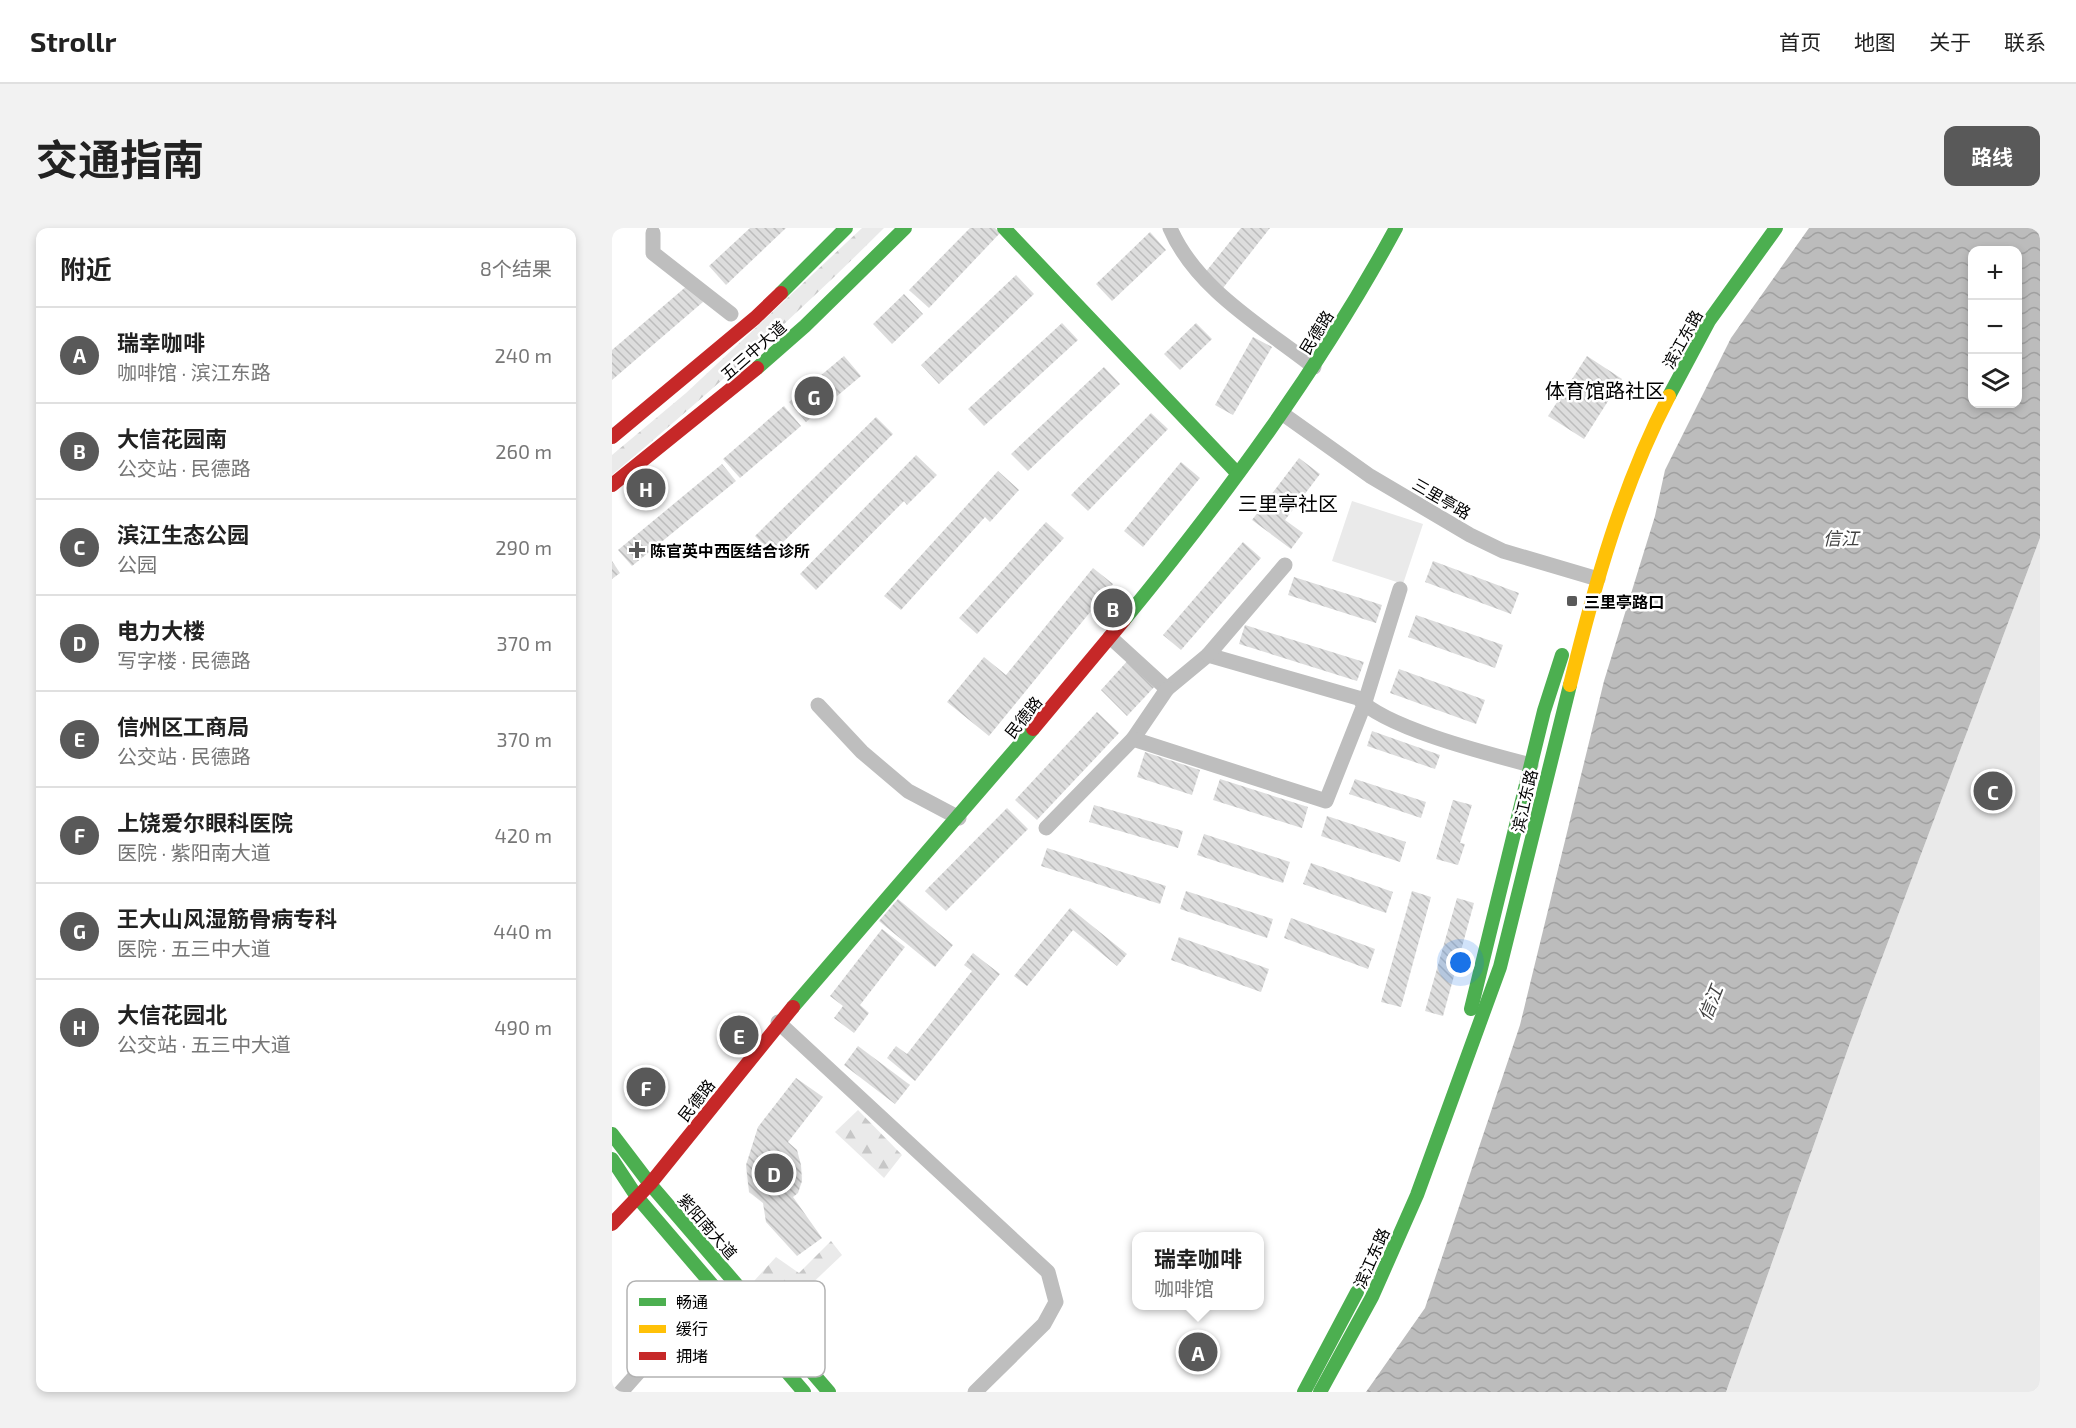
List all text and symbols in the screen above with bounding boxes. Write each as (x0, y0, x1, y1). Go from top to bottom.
text: Strollr (30, 24, 116, 58)
text: 首页 (1779, 29, 1821, 54)
text: 地图 (1854, 29, 1896, 54)
text: 关于 (1929, 29, 1971, 54)
text: 联系 (2004, 29, 2046, 54)
button: 路线 (1944, 126, 2040, 186)
text: 交通指南 (36, 133, 204, 183)
map controls (1968, 246, 2022, 408)
button: + (1968, 246, 2022, 300)
text: 附近 (60, 253, 112, 284)
text: 8个结果 (480, 256, 552, 280)
button: − (1968, 300, 2022, 354)
street label: 滨江东路 (1658, 306, 1706, 372)
street label: 民德路 (1295, 307, 1337, 357)
street label: 五三中大道 (717, 317, 789, 383)
text: 瑞幸咖啡 (117, 329, 205, 355)
text: A (73, 343, 86, 367)
text: 240 m (494, 343, 552, 367)
button: layers (1968, 354, 2022, 408)
text: 咖啡馆 · 滨江东路 (117, 360, 271, 384)
pin: G (794, 374, 834, 418)
district label: 体育馆路社区 (1545, 378, 1665, 402)
text: 大信花园南 (117, 425, 227, 451)
text: B (73, 439, 86, 463)
text: 260 m (495, 439, 552, 463)
text: 公交站 · 民德路 (117, 456, 251, 480)
pin: H (627, 466, 666, 510)
street label: 三里亭路 (1410, 474, 1474, 522)
district label: 三里亭社区 (1238, 491, 1338, 515)
text: 滨江生态公园 (117, 521, 249, 547)
water label: 信江 (1823, 527, 1861, 549)
text: C (74, 535, 85, 559)
text: 290 m (495, 535, 552, 559)
marker: 陈官英中西医结合诊所 (628, 541, 646, 559)
place label: 陈官英中西医结合诊所 (650, 541, 810, 560)
text: 公园 (117, 552, 157, 576)
pin: B (1094, 586, 1132, 631)
place label: 三里亭路口 (1584, 592, 1664, 611)
marker: 三里亭路口 (1565, 594, 1579, 608)
text: 电力大楼 (117, 617, 205, 643)
text: D (73, 631, 86, 655)
text: 370 m (497, 631, 552, 655)
text: 写字楼 · 民德路 (117, 648, 251, 672)
street label: 民德路 (1001, 692, 1045, 742)
text: 信州区工商局 (117, 713, 249, 739)
text: E (74, 727, 85, 751)
text: 370 m (497, 727, 552, 751)
text: 公交站 · 民德路 (117, 744, 251, 768)
street label: 滨江东路 (1508, 768, 1540, 834)
pin: C (1974, 768, 2012, 814)
text: 上饶爱尔眼科医院 (117, 809, 293, 835)
text: F (74, 823, 85, 847)
text: 420 m (494, 823, 552, 847)
text: 医院 · 紫阳南大道 (117, 840, 271, 864)
text: 王大山风湿筋骨病专科 (117, 905, 337, 931)
text: G (73, 919, 86, 943)
text: 440 m (493, 919, 552, 943)
text: 医院 · 五三中大道 (117, 936, 271, 960)
your location (1446, 948, 1475, 977)
water label: 信江 (1693, 980, 1728, 1024)
text: 大信花园北 (117, 1001, 227, 1027)
pin: E (720, 1012, 758, 1058)
text: H (73, 1015, 86, 1039)
text: 490 m (494, 1015, 552, 1039)
text: 公交站 · 五三中大道 (117, 1032, 291, 1056)
pin: F (627, 1064, 666, 1110)
street label: 民德路 (674, 1075, 718, 1125)
pin: D (754, 1150, 794, 1196)
street label: 紫阳南大道 (675, 1190, 741, 1262)
street label: 滨江东路 (1349, 1225, 1393, 1291)
popup (1132, 1232, 1264, 1310)
text: 瑞幸咖啡 (1154, 1245, 1242, 1271)
text: 咖啡馆 (1154, 1276, 1214, 1300)
legend (627, 1281, 825, 1377)
text: 畅通 (676, 1292, 708, 1311)
text: 缓行 (676, 1319, 708, 1338)
pin: A (1178, 1330, 1218, 1374)
text: 拥堵 (676, 1346, 708, 1365)

